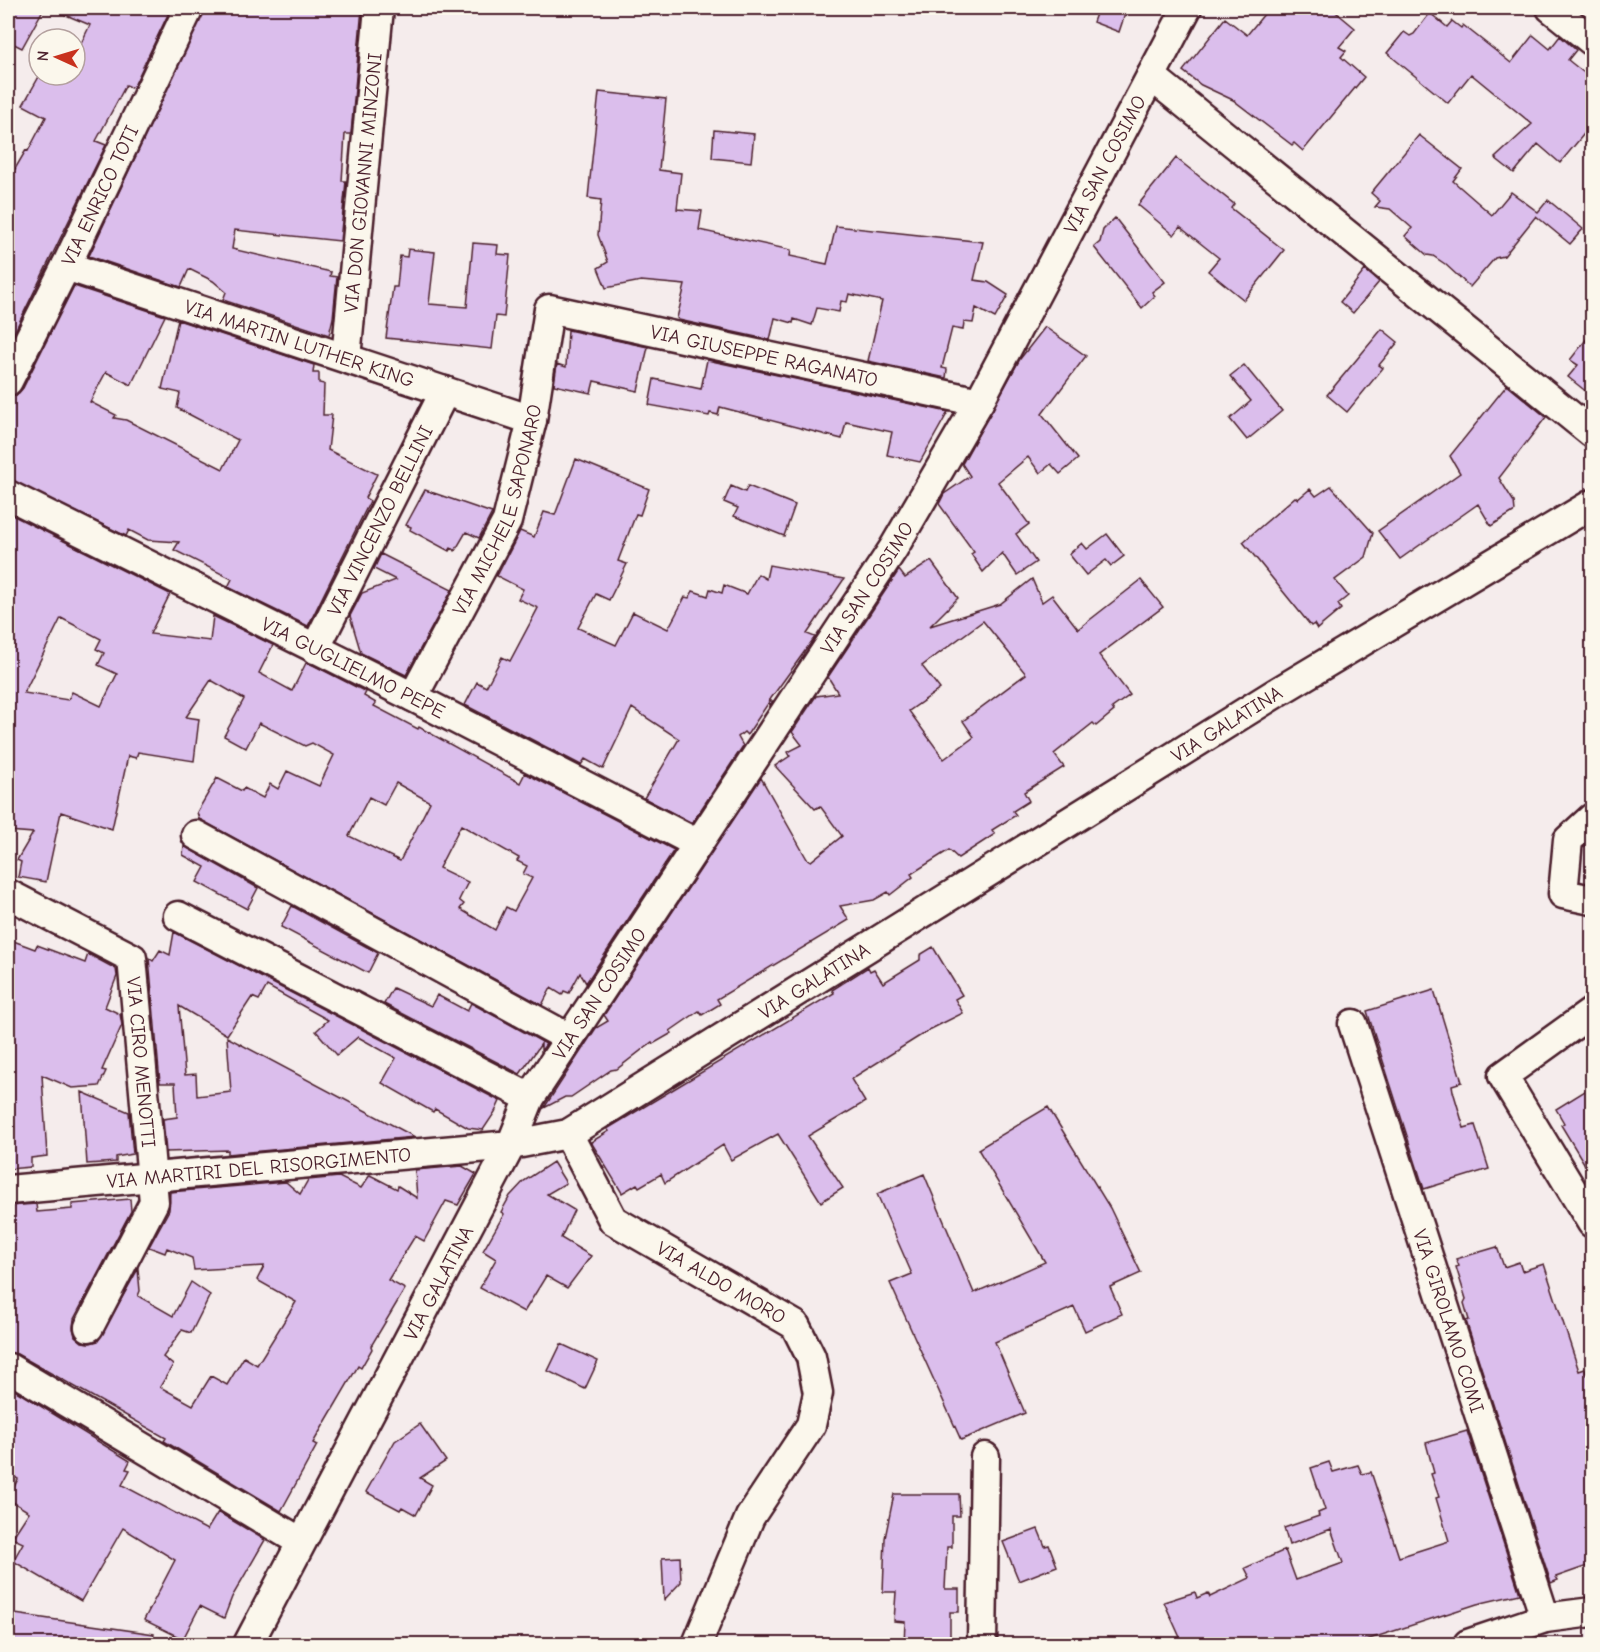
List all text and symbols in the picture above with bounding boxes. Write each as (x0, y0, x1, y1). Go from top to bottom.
north arrow (27, 27, 87, 87)
text: N (34, 50, 52, 62)
street label: VIA DON GIOVANNI MINZONI (339, 52, 387, 314)
street label: VIA SAN COSIMO (1059, 91, 1151, 238)
street label: VIA ENRICO TOTI (57, 122, 143, 269)
street label: VIA MARTIN LUTHER KING (182, 295, 417, 392)
street label: VIA GIUSEPPE RAGANATO (648, 320, 880, 392)
street label: VIA MICHELE SAPONARO (448, 403, 546, 619)
street label: VIA VINCENZO BELLINI (323, 422, 438, 620)
street label: VIA SAN COSIMO (816, 518, 918, 659)
street label: VIA GUGLIELMO PEPE (258, 612, 449, 723)
street label: VIA GALATINA (1167, 681, 1287, 767)
street label: VIA SAN COSIMO (548, 924, 651, 1064)
street label: VIA GALATINA (755, 938, 874, 1024)
street label: VIA CIRO MENOTTI (122, 976, 160, 1149)
street label: VIA MARTIRI DEL RISORGIMENTO (106, 1143, 412, 1193)
street label: VIA GALATINA (399, 1222, 478, 1344)
street label: VIA GIROLAMO COMI (1408, 1226, 1489, 1416)
street label: VIA ALDO MORO (652, 1237, 790, 1329)

